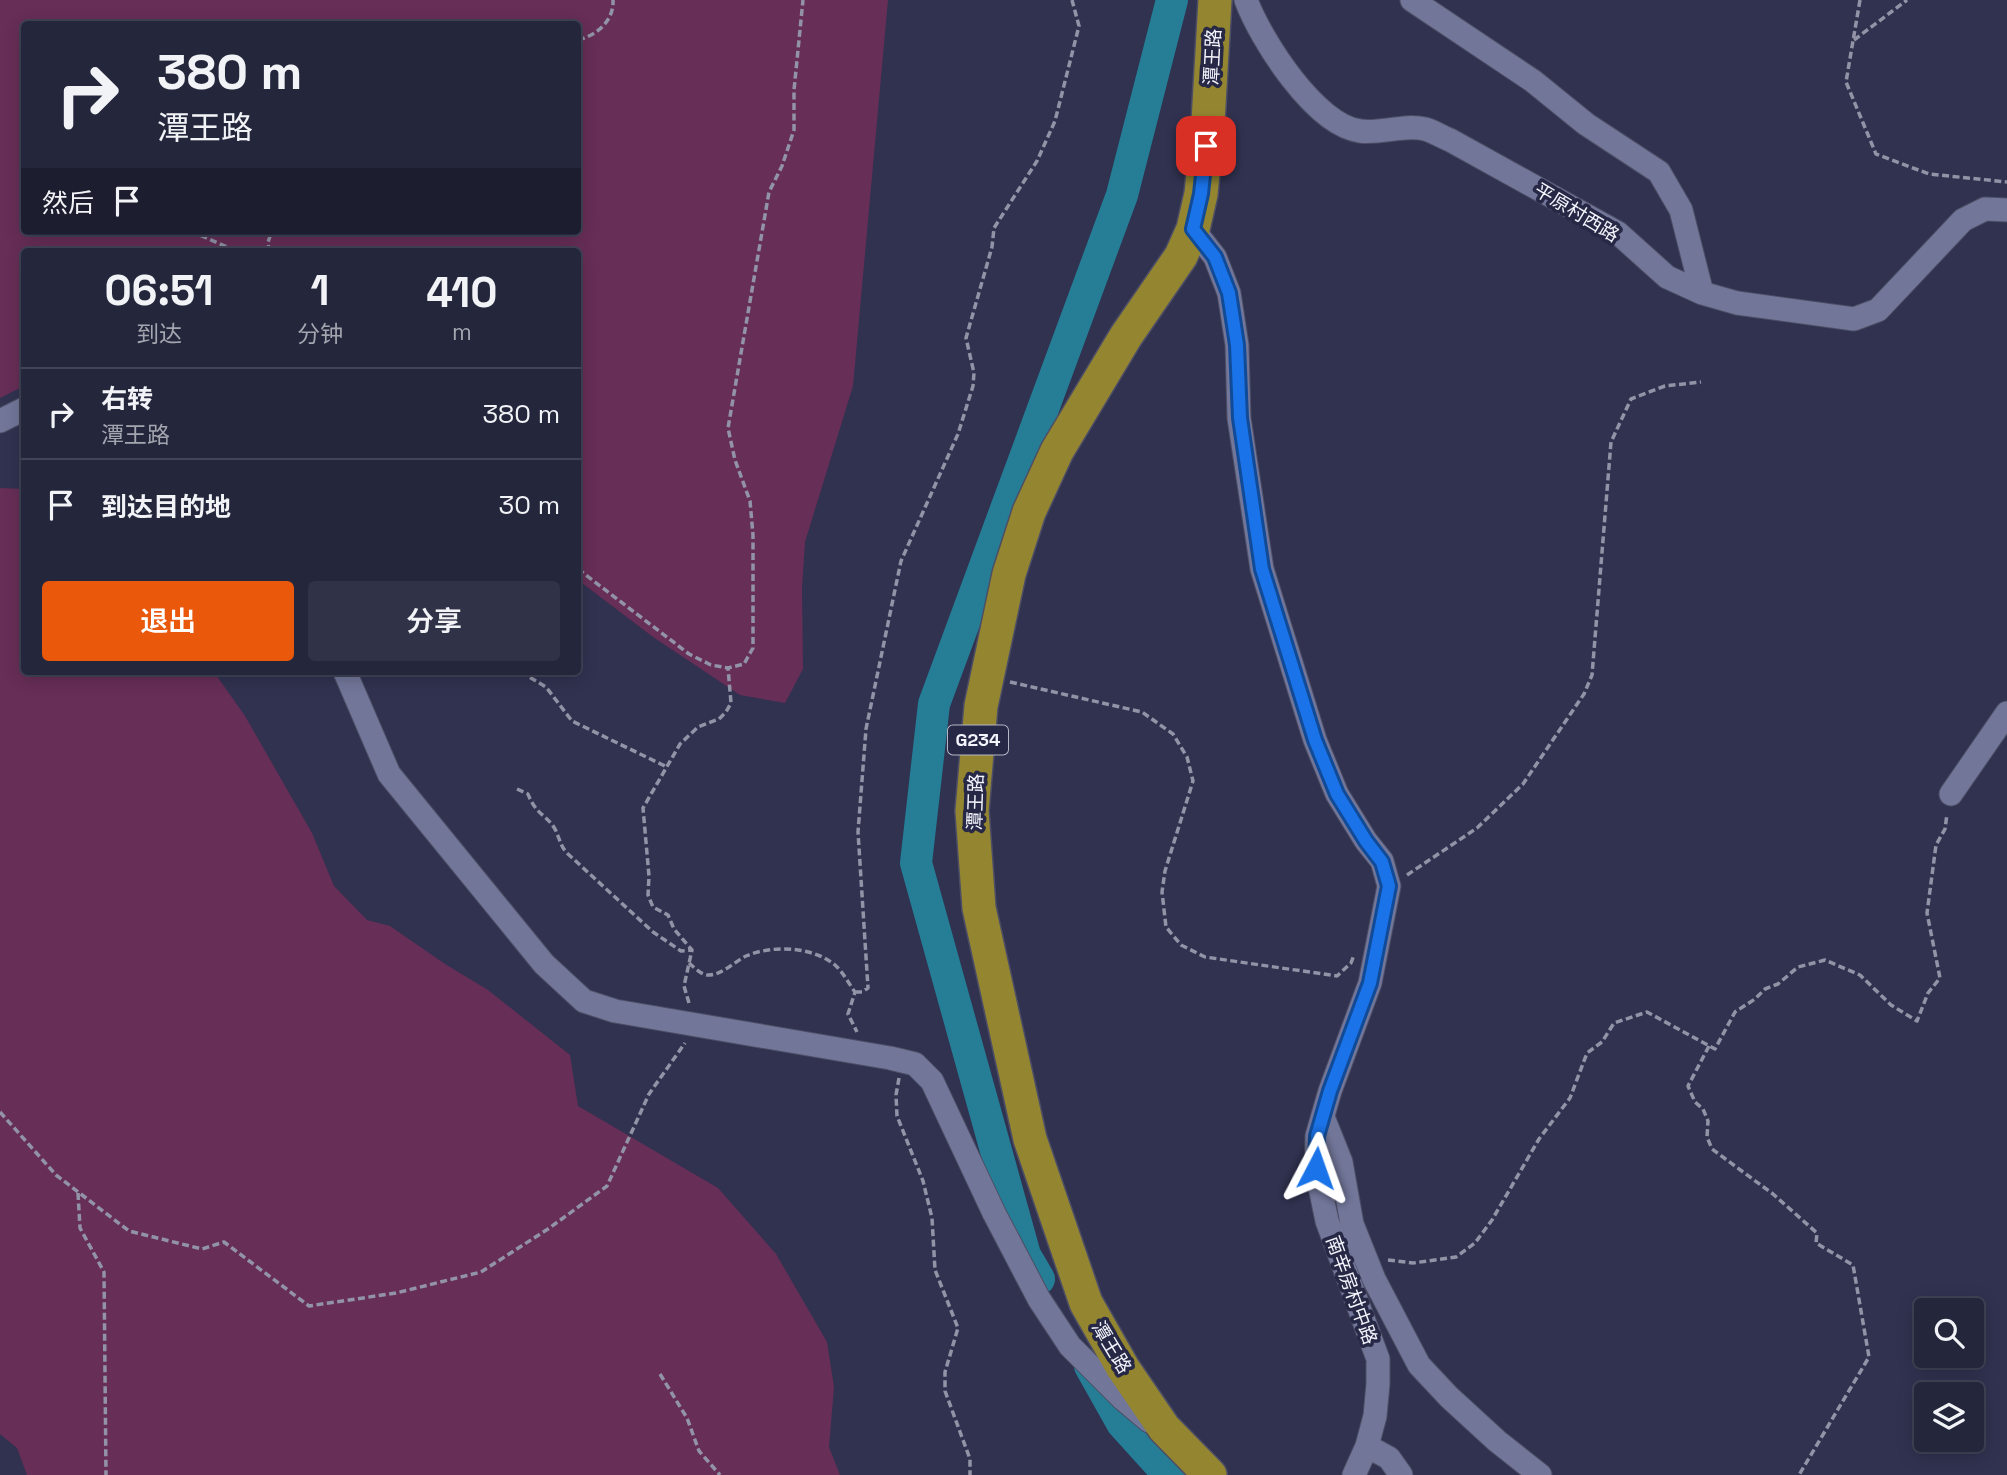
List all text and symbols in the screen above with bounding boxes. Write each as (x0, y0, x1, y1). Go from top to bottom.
street label: 潭王路 (1199, 28, 1226, 86)
text: 380 m (157, 41, 302, 103)
icon: right (42, 49, 133, 140)
text: 潭王路 (157, 108, 253, 148)
pin (1176, 116, 1236, 176)
icon: arrive (1187, 127, 1225, 165)
street label: 平原村西路 (1530, 177, 1624, 248)
icon: arrive (108, 182, 146, 220)
text: 然后 (42, 186, 94, 220)
text: 06:51 (104, 264, 214, 317)
text: 1 (310, 264, 329, 317)
text: 410 (426, 266, 498, 319)
text: m (452, 317, 472, 347)
text: 到达 (136, 319, 182, 349)
text: 分钟 (297, 319, 343, 349)
text: 右转 (101, 382, 153, 416)
icon: right (42, 395, 80, 433)
text: 380 m (482, 397, 560, 431)
text: 潭王路 (101, 420, 170, 450)
icon: arrive (42, 486, 80, 524)
text: 30 m (499, 488, 560, 522)
text: 到达目的地 (101, 490, 231, 524)
button: 退出 (42, 581, 294, 661)
button: 分享 (308, 581, 560, 661)
road number: G234 (948, 726, 1008, 754)
street label: 潭王路 (962, 773, 989, 831)
position arrow (1279, 1131, 1353, 1205)
street label: 南辛房村中路 (1320, 1232, 1383, 1348)
map controls (1914, 1298, 1984, 1452)
button: search (1914, 1298, 1984, 1368)
street label: 潭王路 (1086, 1316, 1137, 1378)
button: layers (1914, 1382, 1984, 1452)

